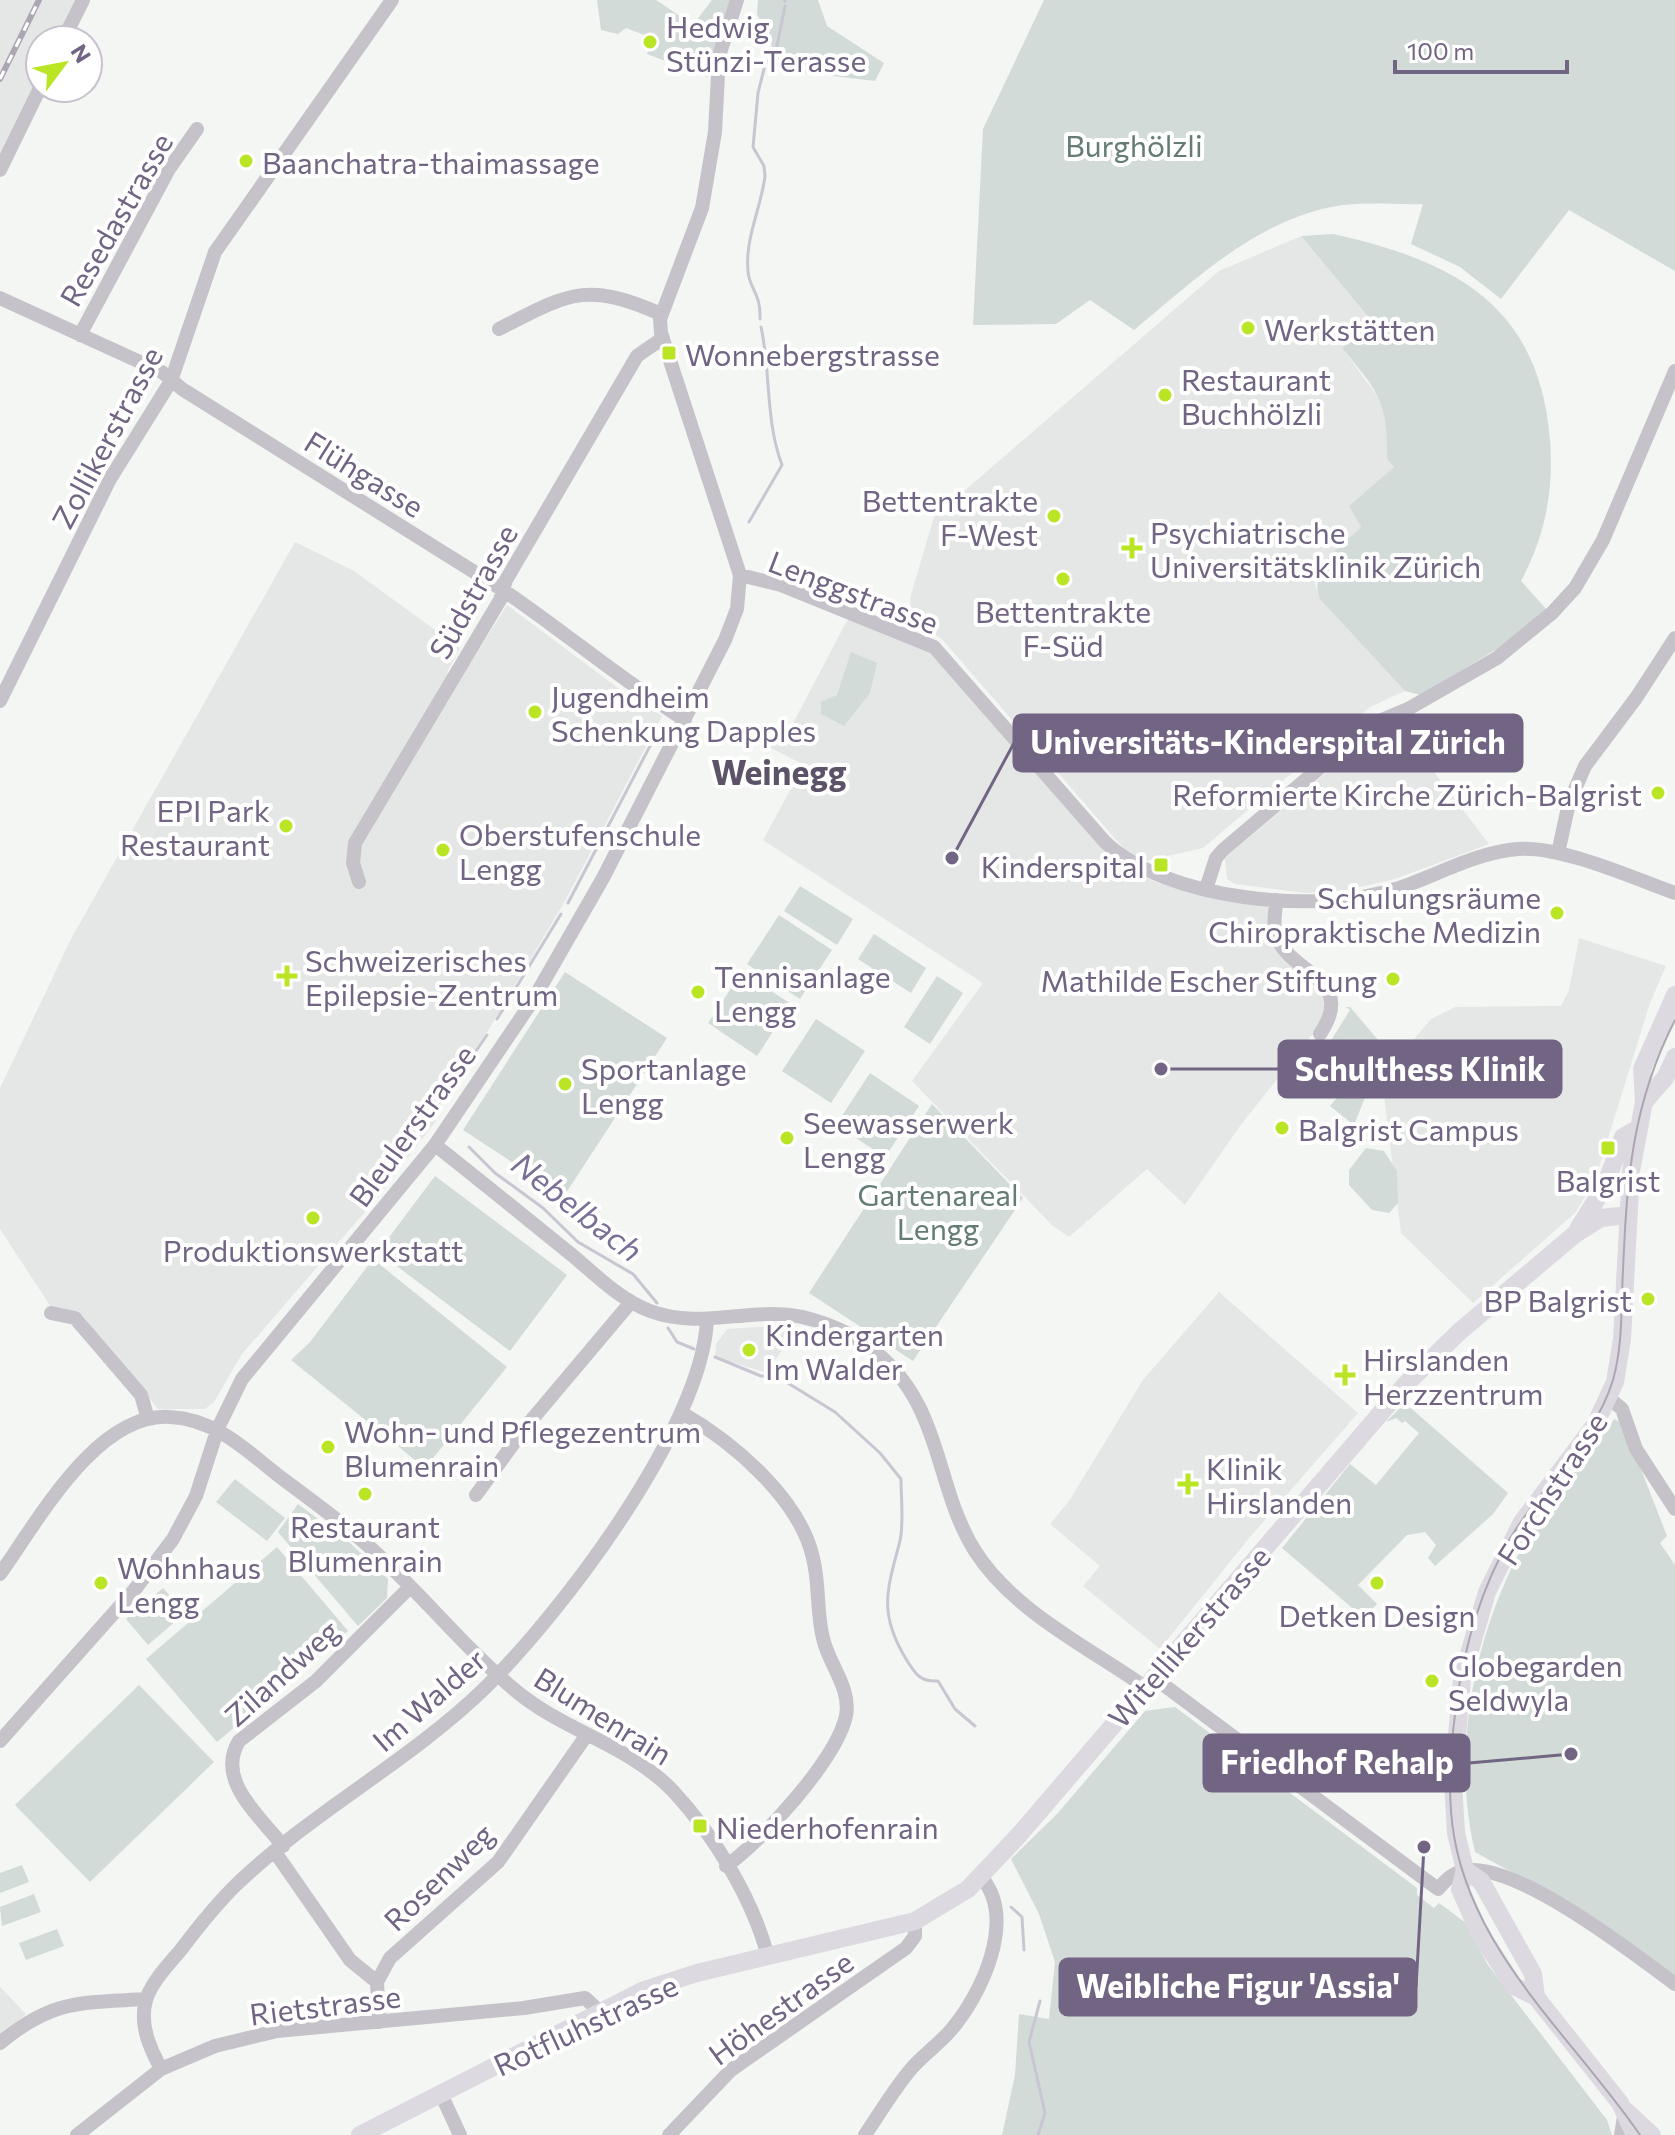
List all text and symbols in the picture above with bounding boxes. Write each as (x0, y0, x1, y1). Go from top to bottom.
place label: Hedwig Stünzi-Terasse (666, 7, 866, 78)
north arrow (24, 24, 104, 104)
scale bar (1395, 24, 1567, 74)
marker: Hedwig Stünzi-Terasse (641, 33, 659, 51)
text: 100 m (1407, 36, 1474, 65)
text: N (66, 39, 97, 67)
street label: Resedastrasse (51, 126, 179, 312)
park label: Burghölzli (1065, 126, 1203, 163)
place label: Baanchatra-thaimassage (262, 143, 600, 180)
marker: Baanchatra-thaimassage (237, 152, 255, 170)
place label: Werkstätten (1264, 310, 1435, 347)
marker: Werkstätten (1239, 319, 1257, 337)
place label: Wonnebergstrasse (685, 335, 940, 372)
street label: Zollikerstrasse (43, 340, 169, 534)
marker: Wonnebergstrasse (660, 344, 678, 362)
place label: Restaurant Buchhölzli (1181, 360, 1331, 431)
marker: Restaurant Buchhölzli (1156, 386, 1174, 404)
street label: Flühgasse (299, 422, 431, 524)
place label: Bettentrakte F-West (862, 481, 1038, 552)
marker: Bettentrakte F-West (1045, 507, 1063, 525)
place label: Psychiatrische Universitätsklinik Zürich (1150, 513, 1481, 584)
street label: Südstrasse (420, 517, 524, 665)
marker: Psychiatrische Universitätsklinik Zürich (1121, 537, 1143, 559)
street label: Lenggstrasse (764, 542, 944, 640)
marker: Bettentrakte F-Süd (1054, 570, 1072, 588)
place label: Bettentrakte F-Süd (975, 592, 1151, 663)
place label: Jugendheim Schenkung Dapples (551, 677, 816, 748)
marker: Jugendheim Schenkung Dapples (526, 703, 544, 721)
callout: Universitäts-Kinderspital Zürich (1014, 715, 1522, 771)
text: Universitäts-Kinderspital Zürich (1030, 721, 1506, 761)
district label: Weinegg (711, 750, 847, 792)
place label: Reformierte Kirche Zürich-Balgrist (1172, 775, 1642, 812)
marker: Reformierte Kirche Zürich-Balgrist (1649, 784, 1667, 802)
place label: EPI Park Restaurant (120, 791, 270, 862)
place label: Oberstufenschule Lengg (459, 815, 701, 886)
marker: EPI Park Restaurant (277, 817, 295, 835)
marker: Oberstufenschule Lengg (434, 841, 452, 859)
place label: Kinderspital (981, 847, 1145, 884)
marker: Kinderspital (1152, 856, 1170, 874)
place label: Schulungsräume Chiropraktische Medizin (1208, 878, 1541, 949)
marker: Schulungsräume Chiropraktische Medizin (1548, 904, 1566, 922)
place label: Schweizerisches Epilepsie-Zentrum (305, 941, 558, 1012)
place label: Tennisanlage Lengg (714, 957, 890, 1028)
place label: Mathilde Escher Stiftung (1041, 961, 1377, 998)
marker: Schweizerisches Epilepsie-Zentrum (276, 965, 298, 987)
marker: Mathilde Escher Stiftung (1384, 970, 1402, 988)
marker: Tennisanlage Lengg (689, 983, 707, 1001)
street label: Bleulerstrasse (340, 1037, 482, 1213)
callout: Schulthess Klinik (1279, 1041, 1561, 1097)
text: Schulthess Klinik (1295, 1048, 1546, 1088)
place label: Sportanlage Lengg (581, 1049, 747, 1120)
marker: Sportanlage Lengg (556, 1075, 574, 1093)
place label: Seewasserwerk Lengg (803, 1103, 1014, 1174)
place label: Balgrist Campus (1298, 1110, 1519, 1147)
marker: Balgrist Campus (1273, 1119, 1291, 1137)
marker: Seewasserwerk Lengg (778, 1129, 796, 1147)
marker: Balgrist (1599, 1139, 1617, 1157)
water label: Nebelbach (505, 1143, 651, 1269)
place label: Balgrist (1556, 1161, 1660, 1198)
park label: Gartenareal Lengg (857, 1175, 1019, 1246)
marker: Produktionswerkstatt (304, 1209, 322, 1227)
place label: Produktionswerkstatt (163, 1231, 463, 1268)
place label: BP Balgrist (1484, 1281, 1632, 1318)
marker: BP Balgrist (1639, 1290, 1657, 1308)
place label: Kindergarten Im Walder (765, 1315, 944, 1386)
place label: Hirslanden Herzzentrum (1363, 1340, 1543, 1411)
marker: Kindergarten Im Walder (740, 1341, 758, 1359)
marker: Hirslanden Herzzentrum (1334, 1364, 1356, 1386)
street label: Forchstrasse (1488, 1405, 1614, 1571)
place label: Wohn- und Pflegezentrum Blumenrain (344, 1412, 701, 1483)
marker: Wohn- und Pflegezentrum Blumenrain (319, 1438, 337, 1456)
place label: Klinik Hirslanden (1206, 1449, 1352, 1520)
marker: Klinik Hirslanden (1177, 1473, 1199, 1495)
marker: Restaurant Blumenrain (356, 1485, 374, 1503)
place label: Restaurant Blumenrain (287, 1507, 443, 1578)
street label: Witellikerstrasse (1099, 1538, 1277, 1734)
place label: Wohnhaus Lengg (117, 1548, 261, 1619)
marker: Wohnhaus Lengg (92, 1574, 110, 1592)
marker: Detken Design (1368, 1574, 1386, 1592)
place label: Detken Design (1278, 1596, 1476, 1633)
street label: Zilandweg (216, 1611, 346, 1733)
street label: Im Walder (364, 1640, 492, 1758)
place label: Globegarden Seldwyla (1448, 1646, 1623, 1717)
street label: Blumenrain (528, 1658, 680, 1772)
marker: Globegarden Seldwyla (1423, 1672, 1441, 1690)
callout: Friedhof Rehalp (1204, 1735, 1469, 1791)
text: Friedhof Rehalp (1220, 1741, 1454, 1781)
place label: Niederhofenrain (716, 1808, 939, 1845)
street label: Rosenweg (375, 1815, 501, 1937)
marker: Niederhofenrain (691, 1817, 709, 1835)
street label: Höhestrasse (700, 1942, 860, 2072)
callout: Weibliche Figur 'Assia' (1060, 1959, 1416, 2015)
street label: Rotfluhstrasse (487, 1965, 683, 2083)
text: Weibliche Figur 'Assia' (1076, 1965, 1400, 2005)
street label: Rietstrasse (247, 1976, 403, 2032)

